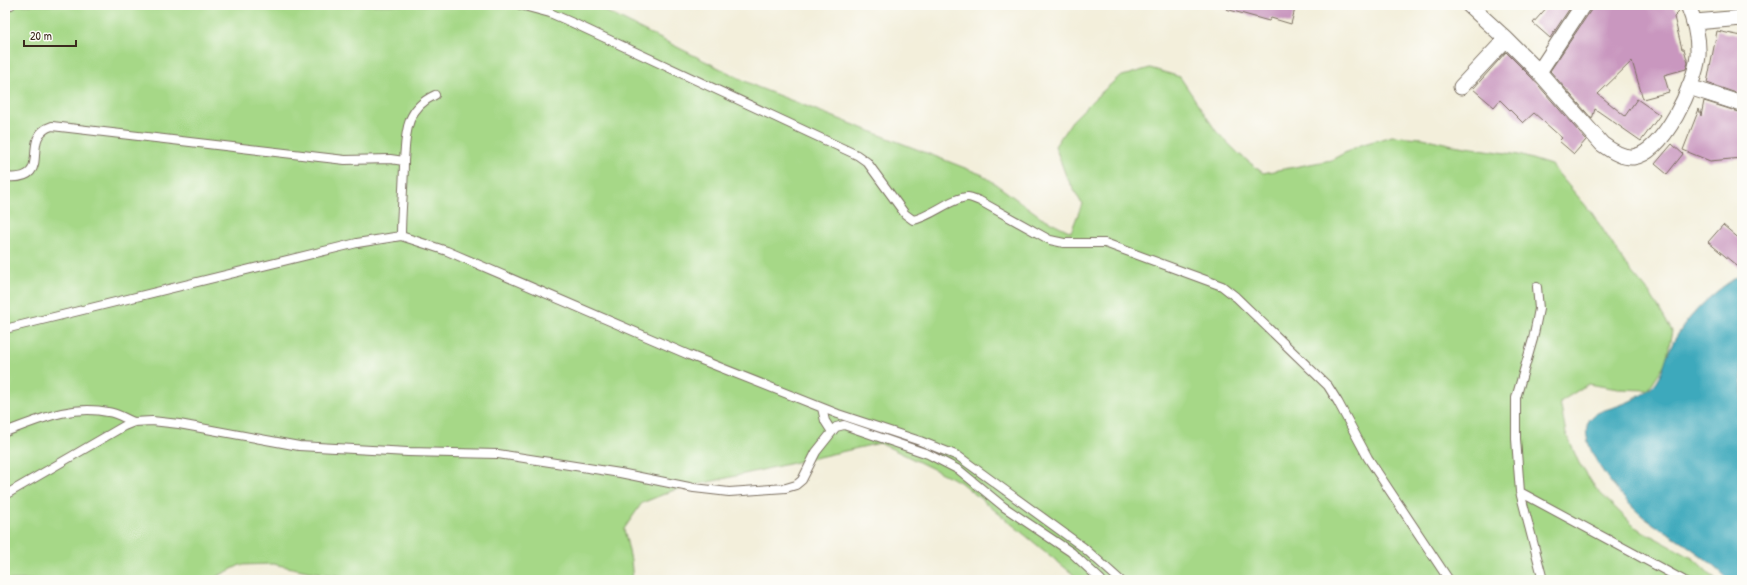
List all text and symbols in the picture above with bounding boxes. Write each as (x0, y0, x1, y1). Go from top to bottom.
scale bar (24, 22, 76, 48)
text: 20 m (30, 27, 52, 44)

